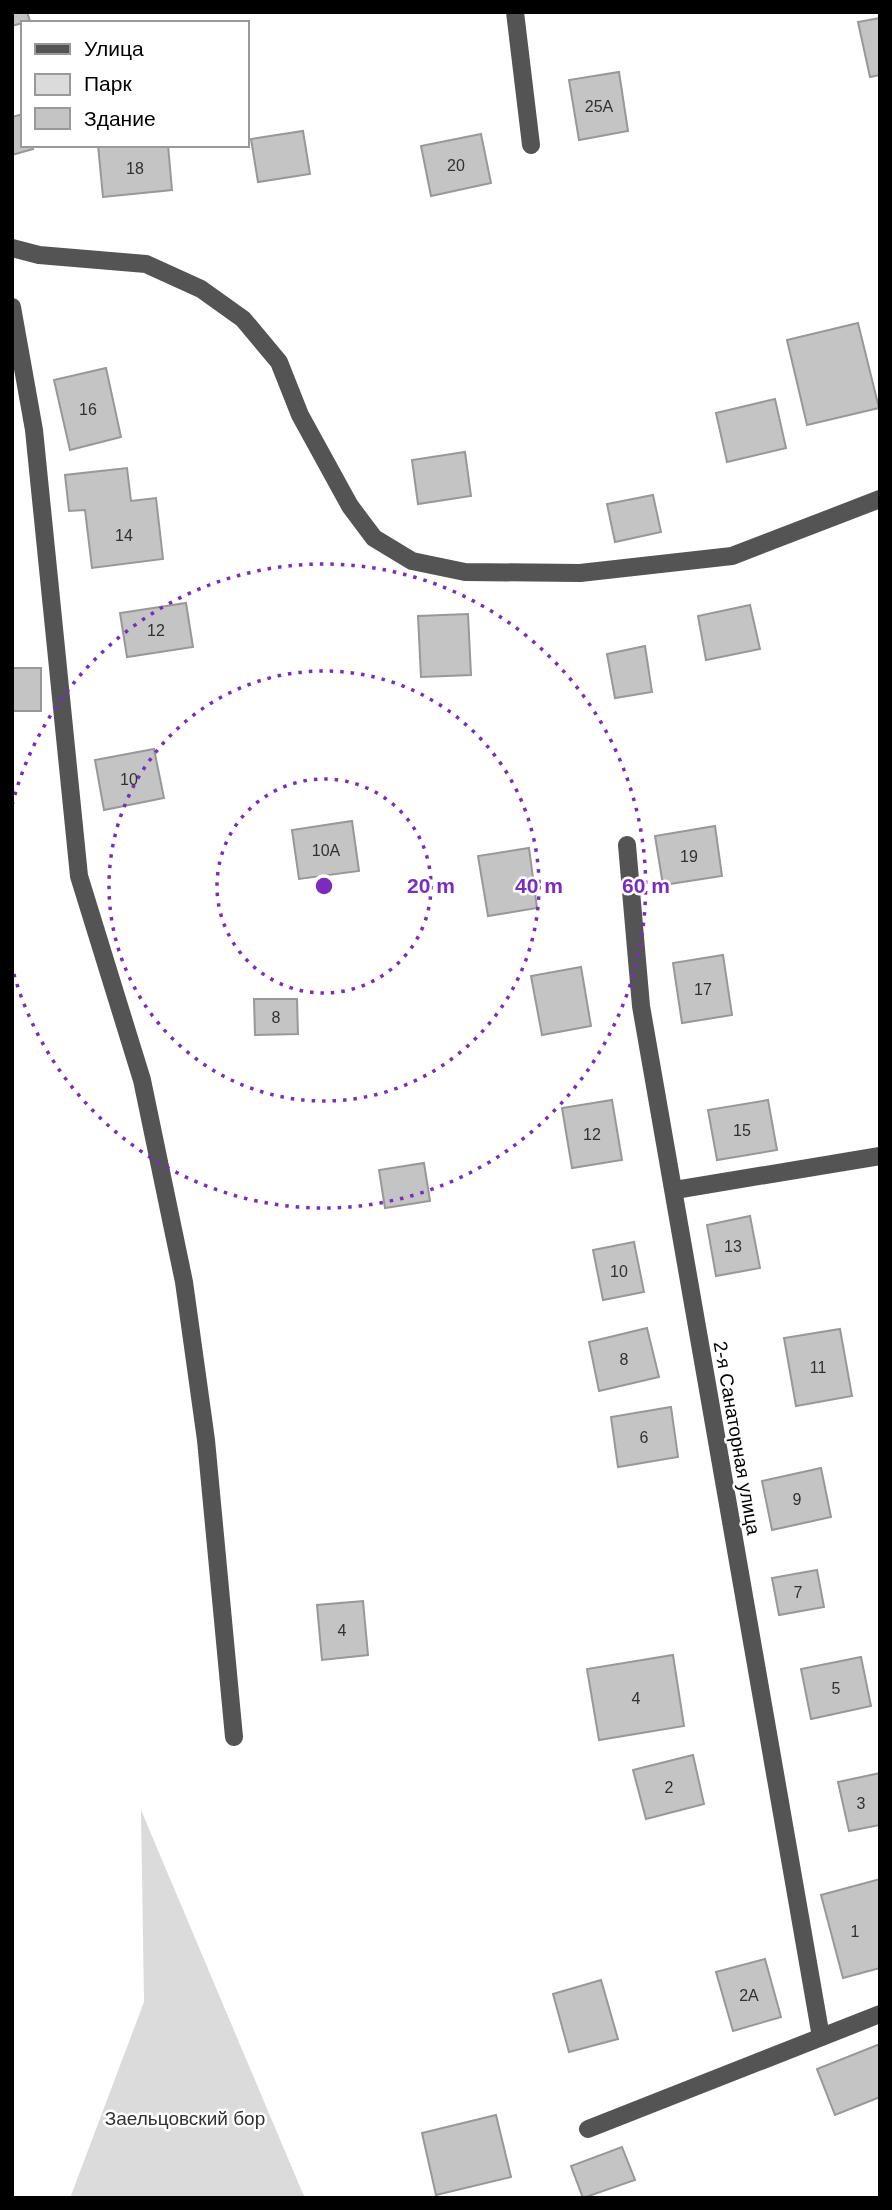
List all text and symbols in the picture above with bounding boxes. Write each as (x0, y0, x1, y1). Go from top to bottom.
legend (21, 21, 248, 147)
text: Улица (84, 37, 144, 60)
text: Парк (84, 72, 132, 95)
house number: 25А (585, 98, 614, 115)
text: Здание (84, 107, 156, 130)
house number: 20 (447, 157, 465, 174)
house number: 18 (126, 160, 144, 177)
house number: 16 (79, 401, 97, 418)
house number: 14 (115, 527, 133, 544)
house number: 12 (147, 622, 165, 639)
house number: 10 (120, 771, 138, 788)
house number: 10А (312, 842, 341, 859)
house number: 19 (680, 848, 698, 865)
centre of rings (312, 874, 336, 898)
text: 20 m (407, 874, 455, 897)
text: 40 m (515, 874, 563, 897)
text: 60 m (622, 874, 670, 897)
house number: 17 (694, 981, 712, 998)
house number: 8 (272, 1009, 281, 1026)
house number: 15 (733, 1122, 751, 1139)
house number: 12 (583, 1126, 601, 1143)
house number: 13 (724, 1238, 742, 1255)
house number: 10 (610, 1263, 628, 1280)
street label: 2-я Санаторная улица (710, 1340, 764, 1537)
house number: 8 (620, 1351, 629, 1368)
house number: 11 (810, 1359, 826, 1376)
house number: 6 (640, 1429, 649, 1446)
house number: 9 (793, 1491, 802, 1508)
house number: 7 (794, 1584, 803, 1601)
house number: 4 (338, 1622, 347, 1639)
house number: 5 (832, 1680, 841, 1697)
house number: 4 (632, 1690, 641, 1707)
house number: 2 (665, 1779, 674, 1796)
house number: 3 (857, 1795, 866, 1812)
house number: 1 (851, 1923, 860, 1940)
house number: 2А (739, 1987, 759, 2004)
park label: Заельцовский бор (105, 2108, 265, 2129)

